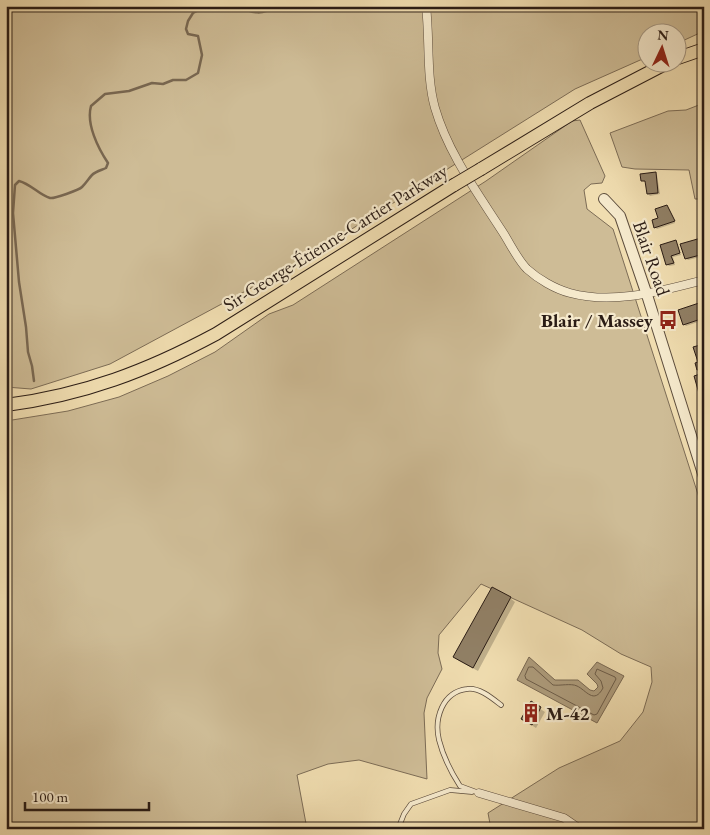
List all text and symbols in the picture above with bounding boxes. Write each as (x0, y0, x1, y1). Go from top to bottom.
north arrow (638, 22, 688, 72)
text: N (657, 26, 670, 44)
street label: Sir-George-Étienne-Cartier Parkway (218, 158, 453, 317)
street label: Blair Road (627, 217, 676, 299)
place label: Blair / Massey (541, 308, 654, 333)
bus stop icon: Blair / Massey (657, 309, 679, 331)
place label: M-42 (546, 701, 590, 726)
building icon: M-42 (520, 702, 542, 724)
scale bar (25, 780, 149, 812)
text: 100 m (32, 787, 69, 806)

